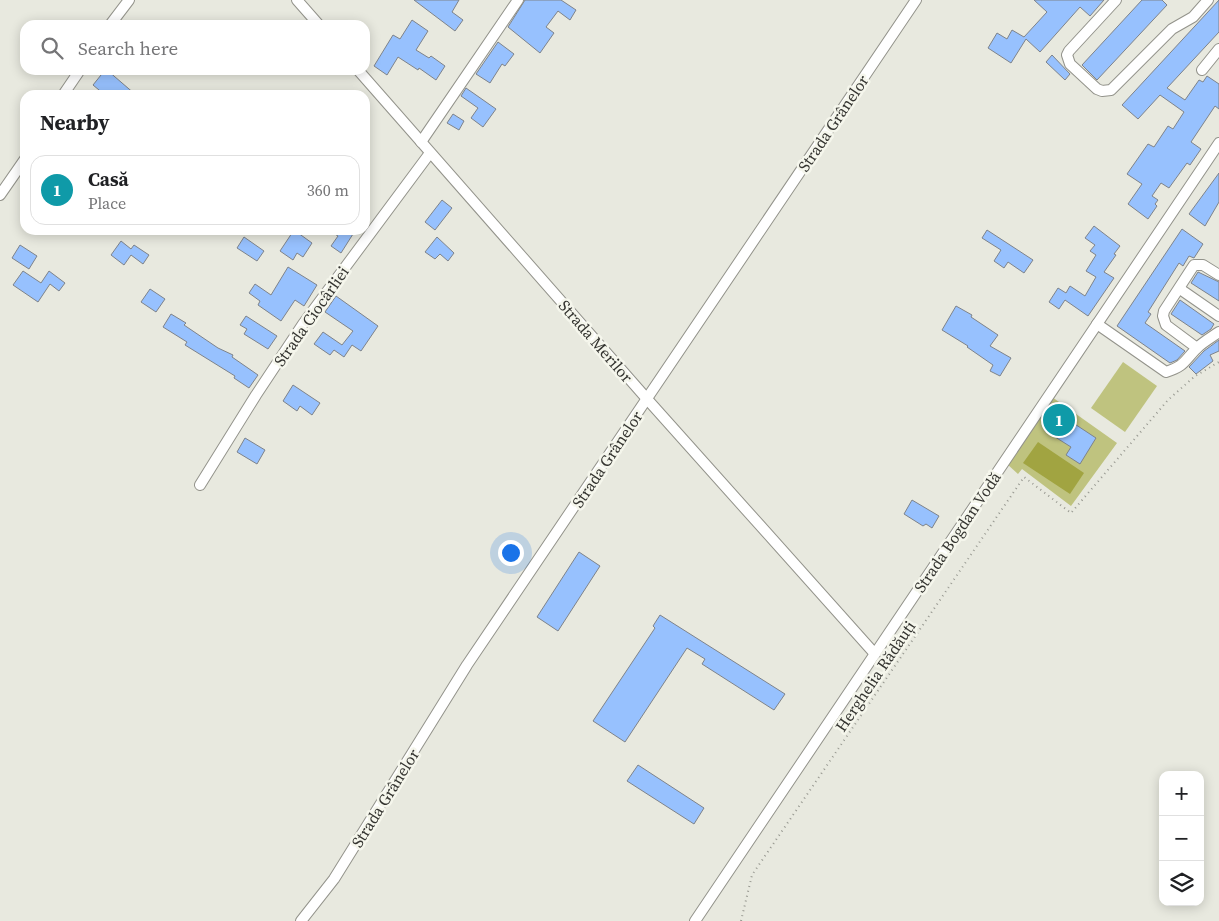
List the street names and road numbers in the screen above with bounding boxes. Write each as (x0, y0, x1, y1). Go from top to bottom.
street label: Strada Grânelor (792, 70, 874, 176)
street label: Strada Ciocârliei (268, 261, 354, 370)
street label: Strada Merilor (554, 295, 638, 387)
street label: Strada Grânelor (566, 406, 648, 512)
street label: Strada Bogdan Vodă (908, 467, 1006, 597)
street label: Herghelia Rădăuți (830, 616, 920, 736)
street label: Strada Grânelor (346, 744, 424, 851)

